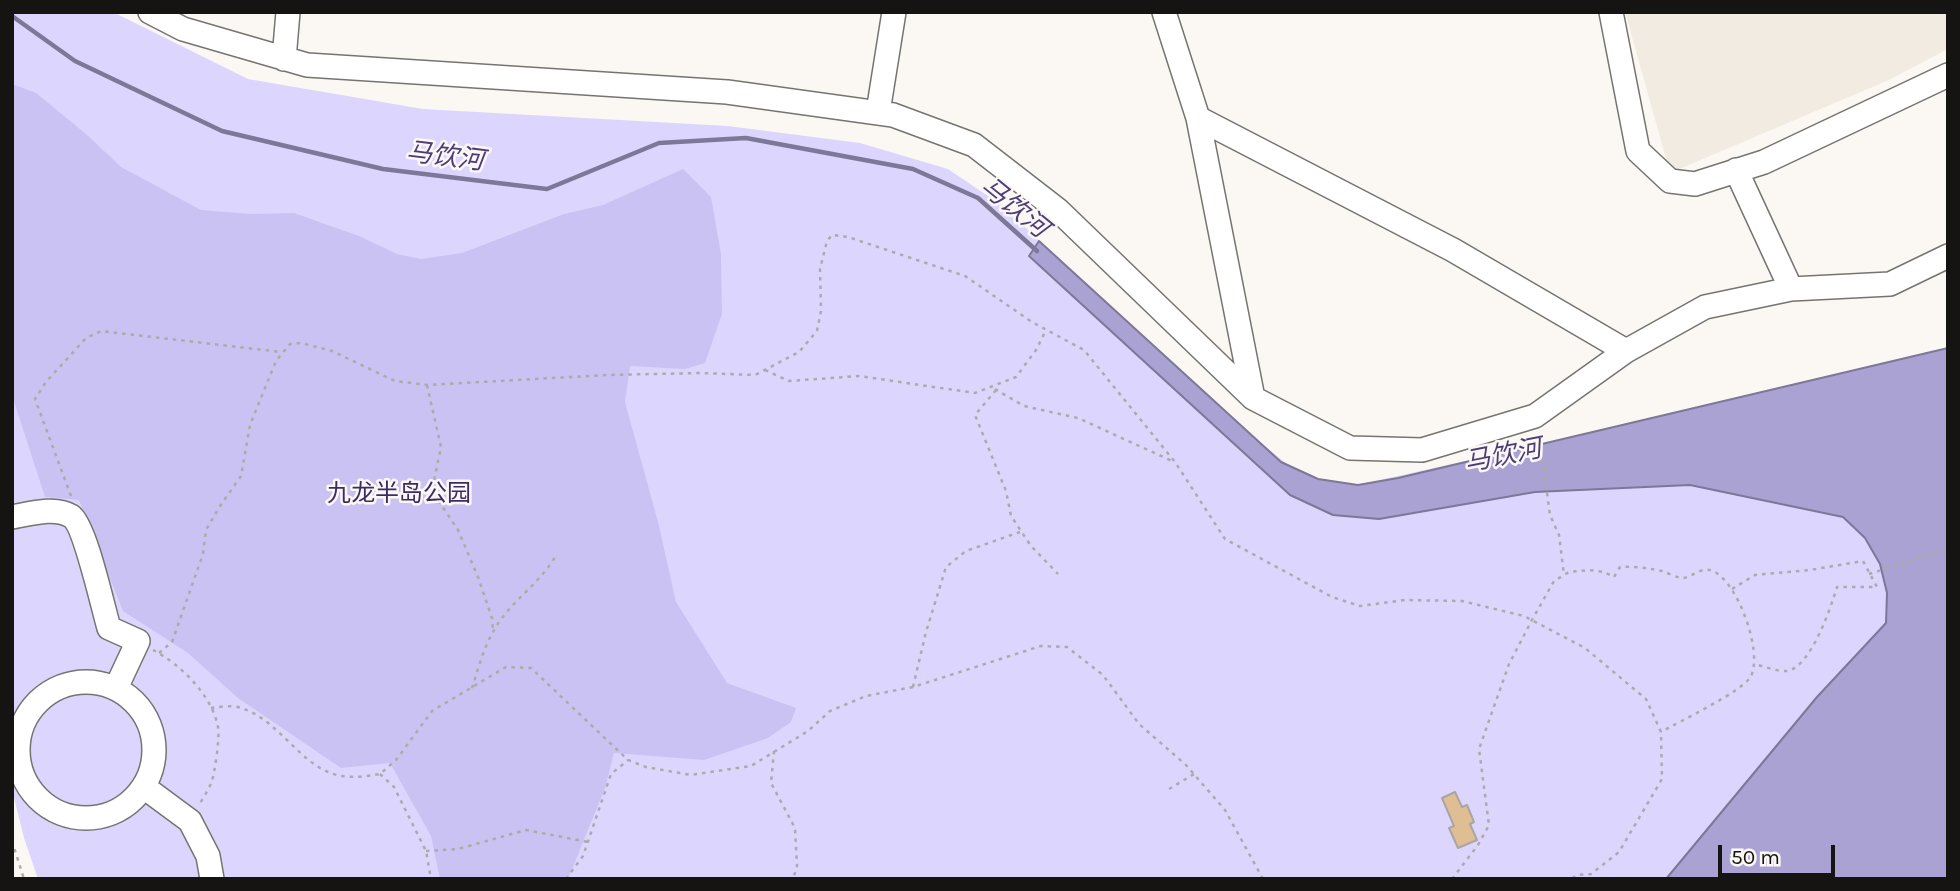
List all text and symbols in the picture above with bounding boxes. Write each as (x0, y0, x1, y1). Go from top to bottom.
water label: 马饮河 (404, 137, 486, 177)
water label: 马饮河 (974, 171, 1054, 245)
water label: 马饮河 (1462, 433, 1544, 479)
park label: 九龙半岛公园 (327, 480, 471, 508)
scale bar (1722, 832, 1839, 876)
text: 50 m (1731, 845, 1780, 869)

